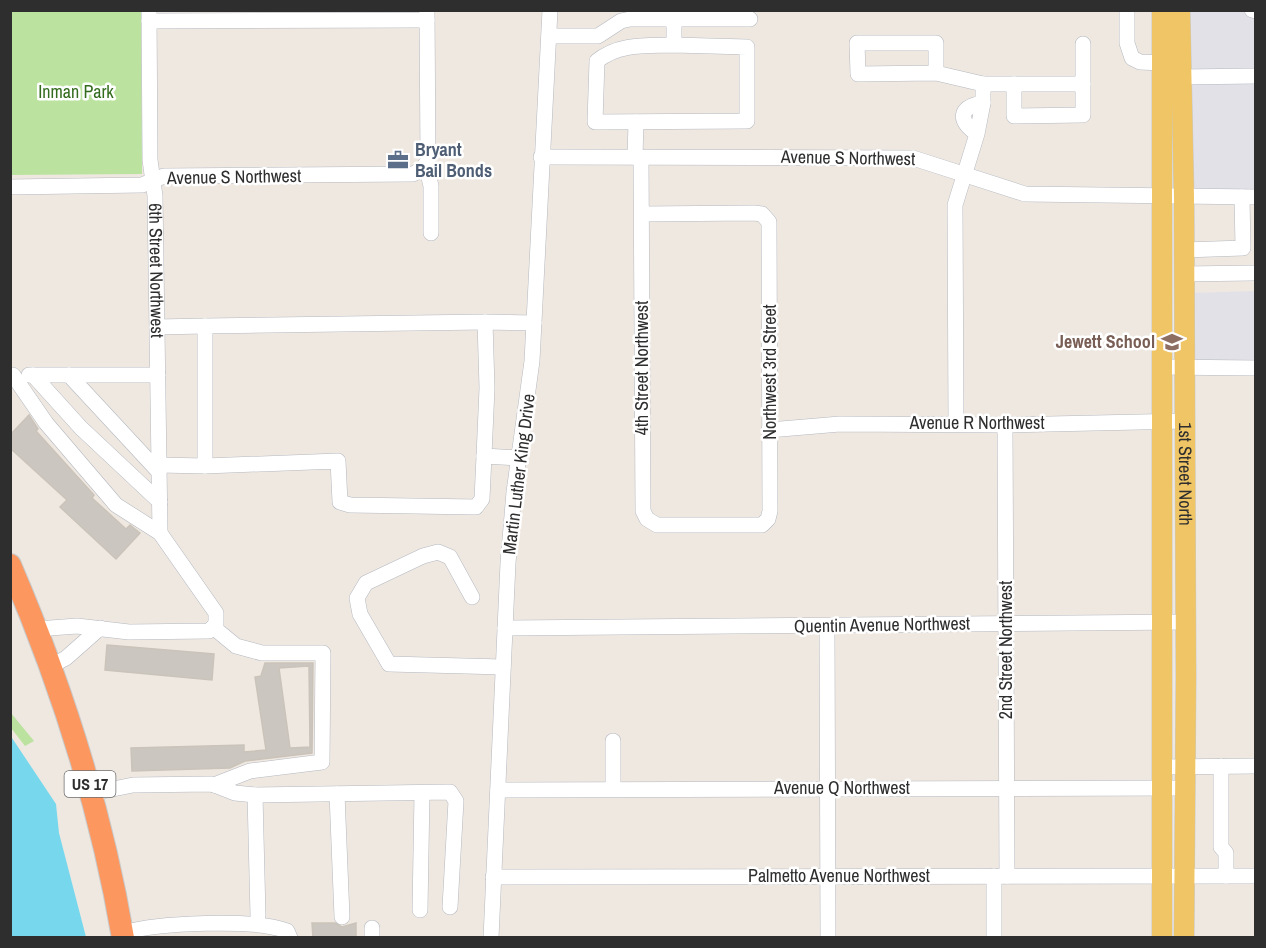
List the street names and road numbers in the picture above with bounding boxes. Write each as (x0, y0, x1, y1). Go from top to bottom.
street label: Avenue S Northwest (780, 144, 915, 171)
street label: Avenue S Northwest (166, 163, 301, 190)
street label: 6th Street Northwest (143, 203, 170, 338)
street label: 4th Street Northwest (629, 301, 654, 435)
street label: Northwest 3rd Street (757, 304, 782, 440)
street label: Martin Luther King Drive (496, 392, 541, 556)
street label: Avenue R Northwest (908, 410, 1045, 435)
street label: 1st Street North (1173, 422, 1198, 526)
street label: 2nd Street Northwest (993, 581, 1018, 719)
street label: Quentin Avenue Northwest (794, 610, 970, 639)
road number: US 17 (64, 771, 116, 797)
street label: Avenue Q Northwest (773, 775, 910, 800)
street label: Palmetto Avenue Northwest (748, 863, 930, 888)

